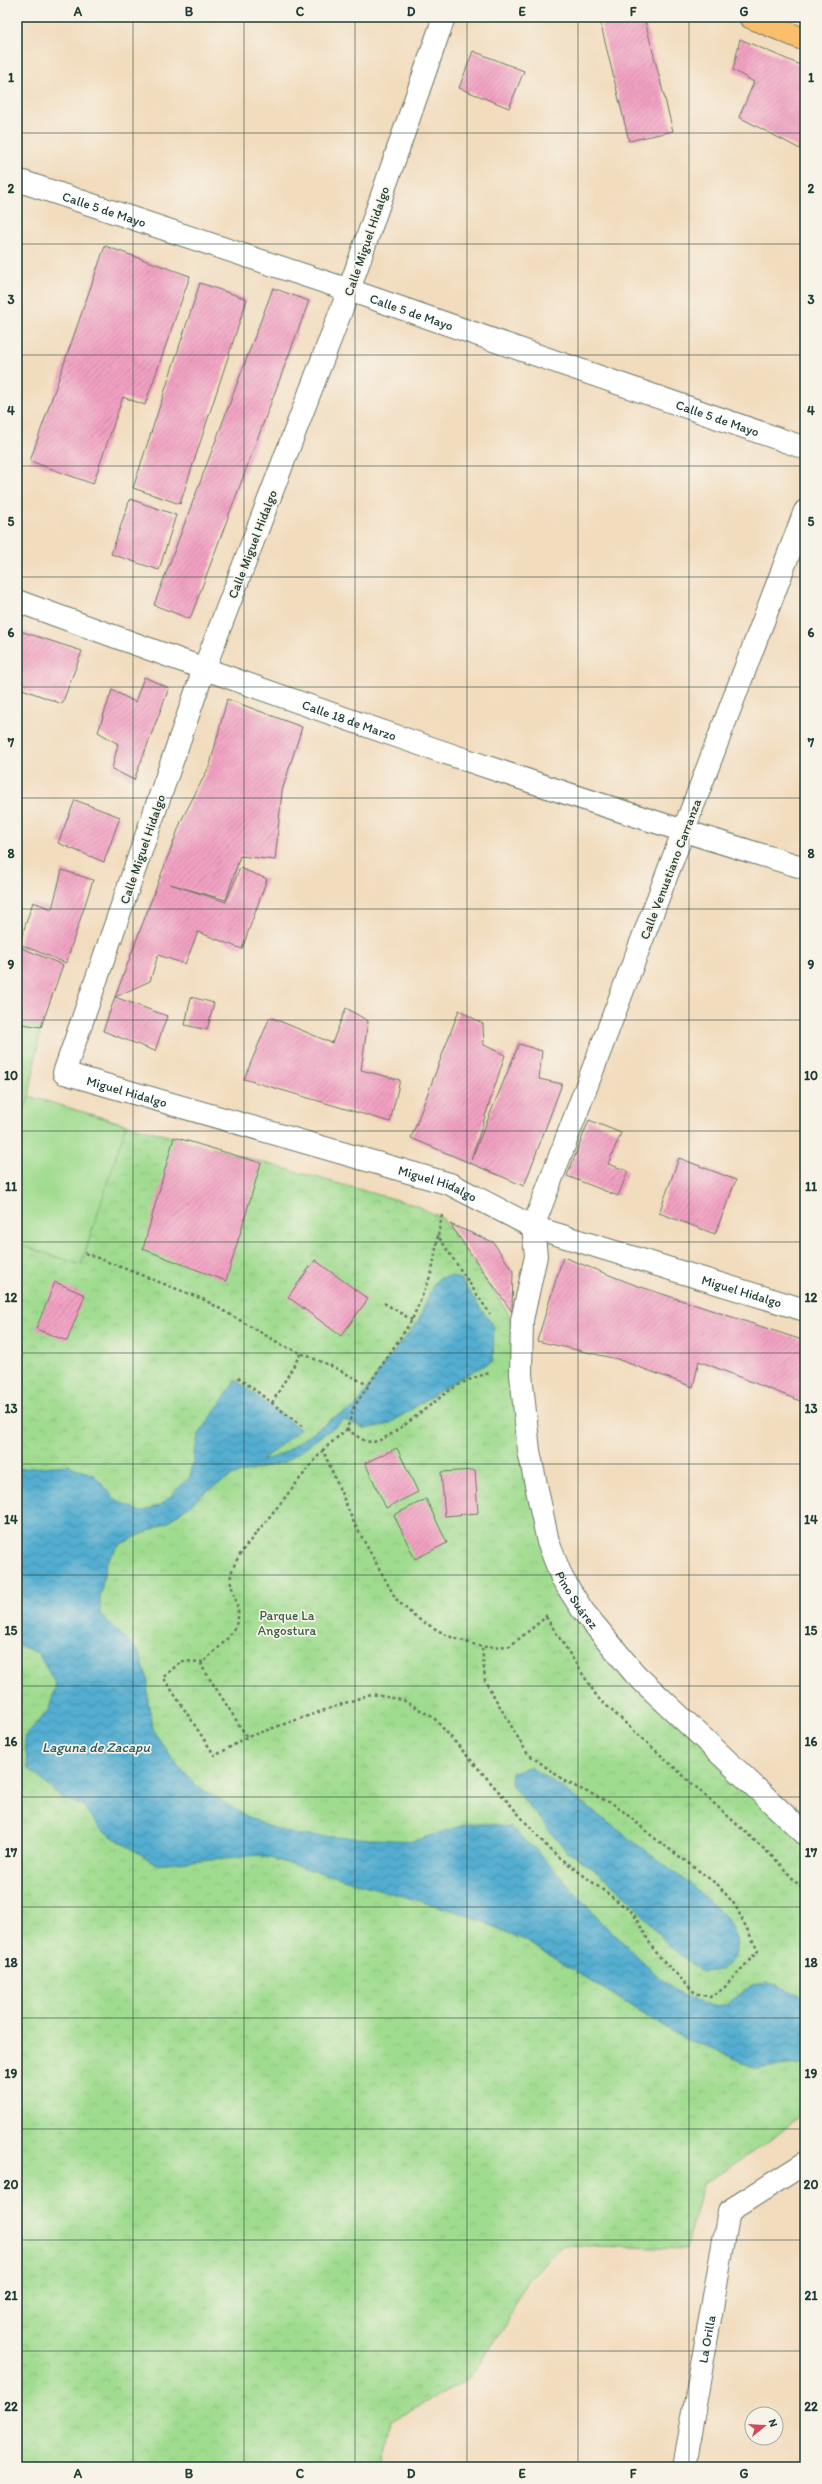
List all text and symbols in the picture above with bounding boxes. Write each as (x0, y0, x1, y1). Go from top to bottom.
text: A (73, 4, 83, 19)
text: B (185, 4, 194, 19)
text: C (296, 4, 305, 19)
text: D (407, 4, 416, 19)
text: E (518, 4, 526, 19)
text: F (630, 4, 637, 19)
text: G (740, 4, 749, 19)
text: 1 (8, 70, 14, 85)
text: 1 (808, 70, 814, 85)
text: 2 (8, 181, 15, 196)
text: 2 (808, 181, 815, 196)
street label: Calle Miguel Hidalgo (341, 184, 392, 298)
street label: Calle 5 de Mayo (60, 189, 148, 230)
street label: Calle 5 de Mayo (368, 291, 456, 334)
text: 3 (7, 292, 15, 307)
text: 3 (807, 292, 815, 307)
street label: Calle 5 de Mayo (674, 397, 762, 440)
text: 4 (7, 403, 15, 418)
text: 4 (807, 403, 815, 418)
street label: Calle Miguel Hidalgo (225, 487, 280, 601)
text: 5 (8, 514, 15, 529)
text: 5 (808, 514, 815, 529)
text: 6 (8, 625, 15, 640)
text: 6 (808, 625, 815, 640)
street label: Calle 18 de Marzo (300, 697, 399, 744)
text: 7 (7, 735, 15, 750)
text: 7 (807, 735, 815, 750)
street label: Calle Miguel Hidalgo (117, 792, 168, 906)
street label: Calle Venustiano Carranza (637, 797, 704, 942)
text: 8 (7, 846, 15, 861)
text: 8 (807, 846, 815, 861)
text: 9 (8, 957, 15, 972)
text: 9 (808, 957, 815, 972)
text: 10 (4, 1068, 18, 1083)
text: 10 (804, 1068, 818, 1083)
street label: Miguel Hidalgo (85, 1073, 169, 1110)
street label: Miguel Hidalgo (396, 1162, 480, 1205)
text: 11 (5, 1179, 17, 1194)
text: 11 (805, 1179, 817, 1194)
street label: Miguel Hidalgo (700, 1272, 784, 1311)
text: 12 (5, 1290, 18, 1305)
text: 12 (805, 1290, 818, 1305)
text: 13 (4, 1401, 18, 1416)
text: 13 (804, 1401, 818, 1416)
text: 14 (4, 1512, 18, 1527)
text: 14 (804, 1512, 818, 1527)
street label: Pino Suárez (552, 1569, 601, 1632)
park label: Parque La Angostura (258, 1608, 316, 1638)
text: 15 (5, 1623, 18, 1638)
text: 15 (805, 1623, 818, 1638)
text: 16 (5, 1734, 18, 1749)
text: 16 (805, 1734, 818, 1749)
water label: Laguna de Zacapu (42, 1739, 150, 1756)
text: 17 (5, 1845, 18, 1860)
text: 17 (805, 1845, 818, 1860)
text: 18 (4, 1955, 18, 1970)
text: 18 (804, 1955, 818, 1970)
text: 19 (5, 2066, 18, 2081)
text: 19 (805, 2066, 818, 2081)
text: 20 (4, 2177, 18, 2192)
text: 20 (804, 2177, 818, 2192)
text: 21 (5, 2288, 17, 2303)
text: 21 (805, 2288, 817, 2303)
street label: La Orilla (695, 2314, 719, 2364)
text: 22 (4, 2399, 18, 2414)
text: 22 (804, 2399, 818, 2414)
north arrow (744, 2406, 784, 2446)
text: N (766, 2418, 780, 2429)
text: A (73, 2466, 83, 2481)
text: B (185, 2466, 194, 2481)
text: C (296, 2466, 305, 2481)
text: D (407, 2466, 416, 2481)
text: E (518, 2466, 526, 2481)
text: F (630, 2466, 637, 2481)
text: G (740, 2466, 749, 2481)

